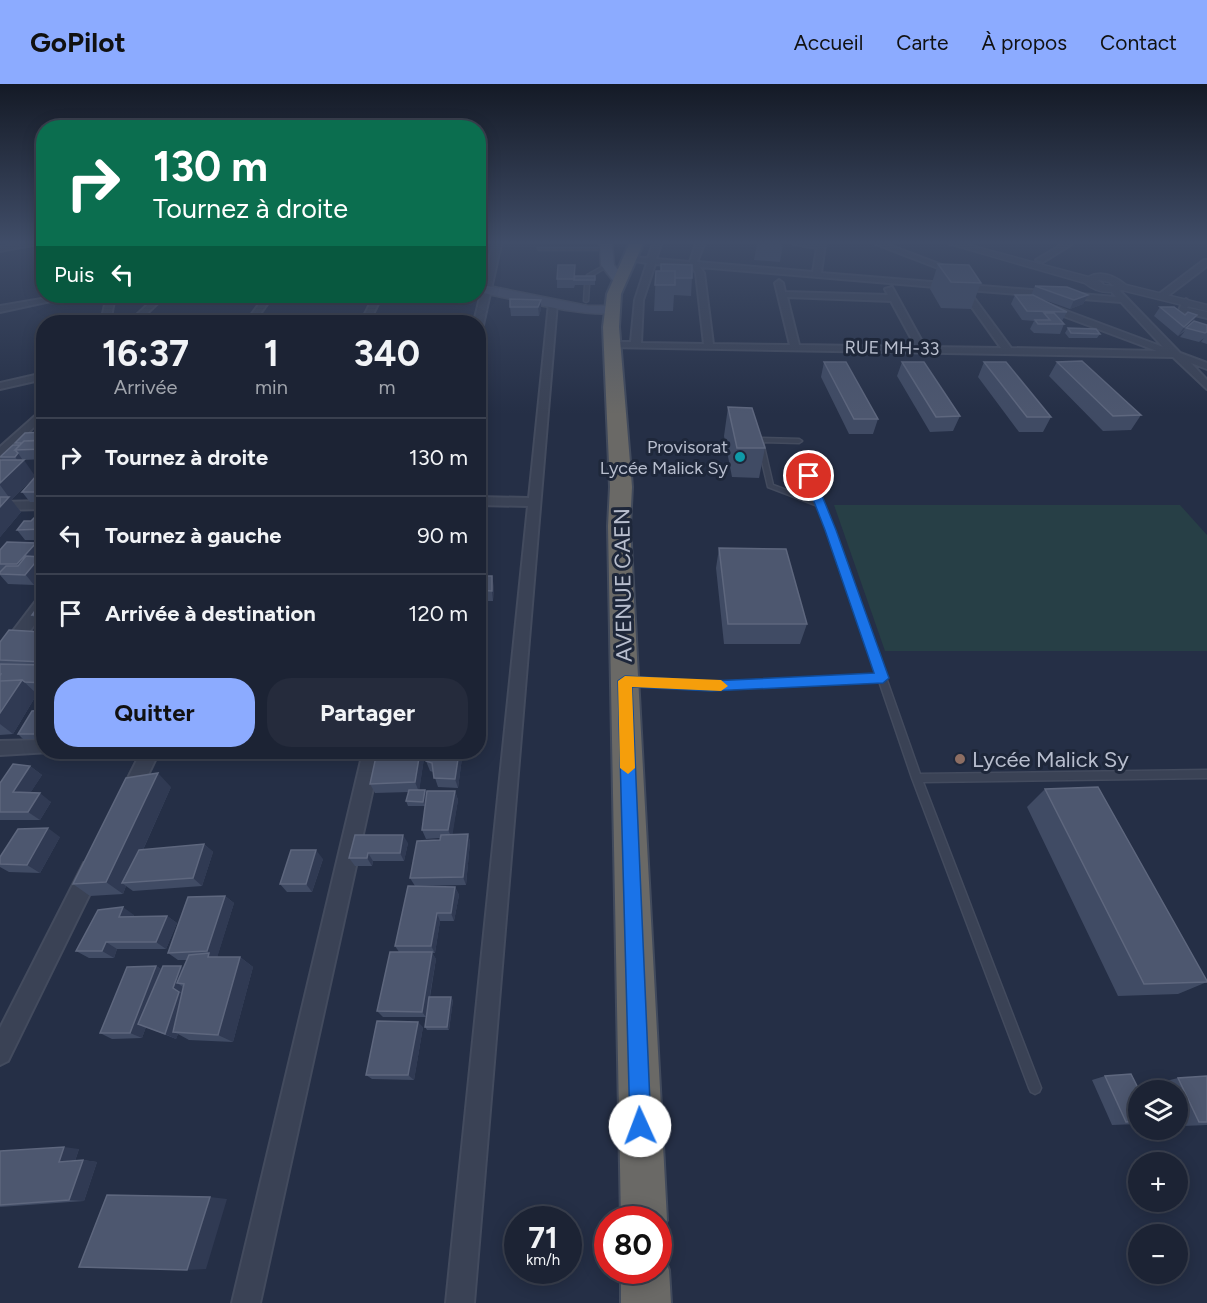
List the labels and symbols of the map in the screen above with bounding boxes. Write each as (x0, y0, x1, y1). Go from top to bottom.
street label: RUE MH-33 (844, 336, 940, 360)
place label: Provisorat Lycée Malick Sy (600, 436, 729, 479)
marker: Provisorat Lycée Malick Sy (733, 450, 747, 464)
pin (783, 450, 834, 501)
street label: AVENUE CAEN (608, 508, 638, 662)
place label: Lycée Malick Sy (972, 746, 1129, 773)
marker: Lycée Malick Sy (953, 752, 967, 766)
position arrow (608, 1094, 672, 1158)
speed limit sign: 80 (594, 1206, 672, 1284)

